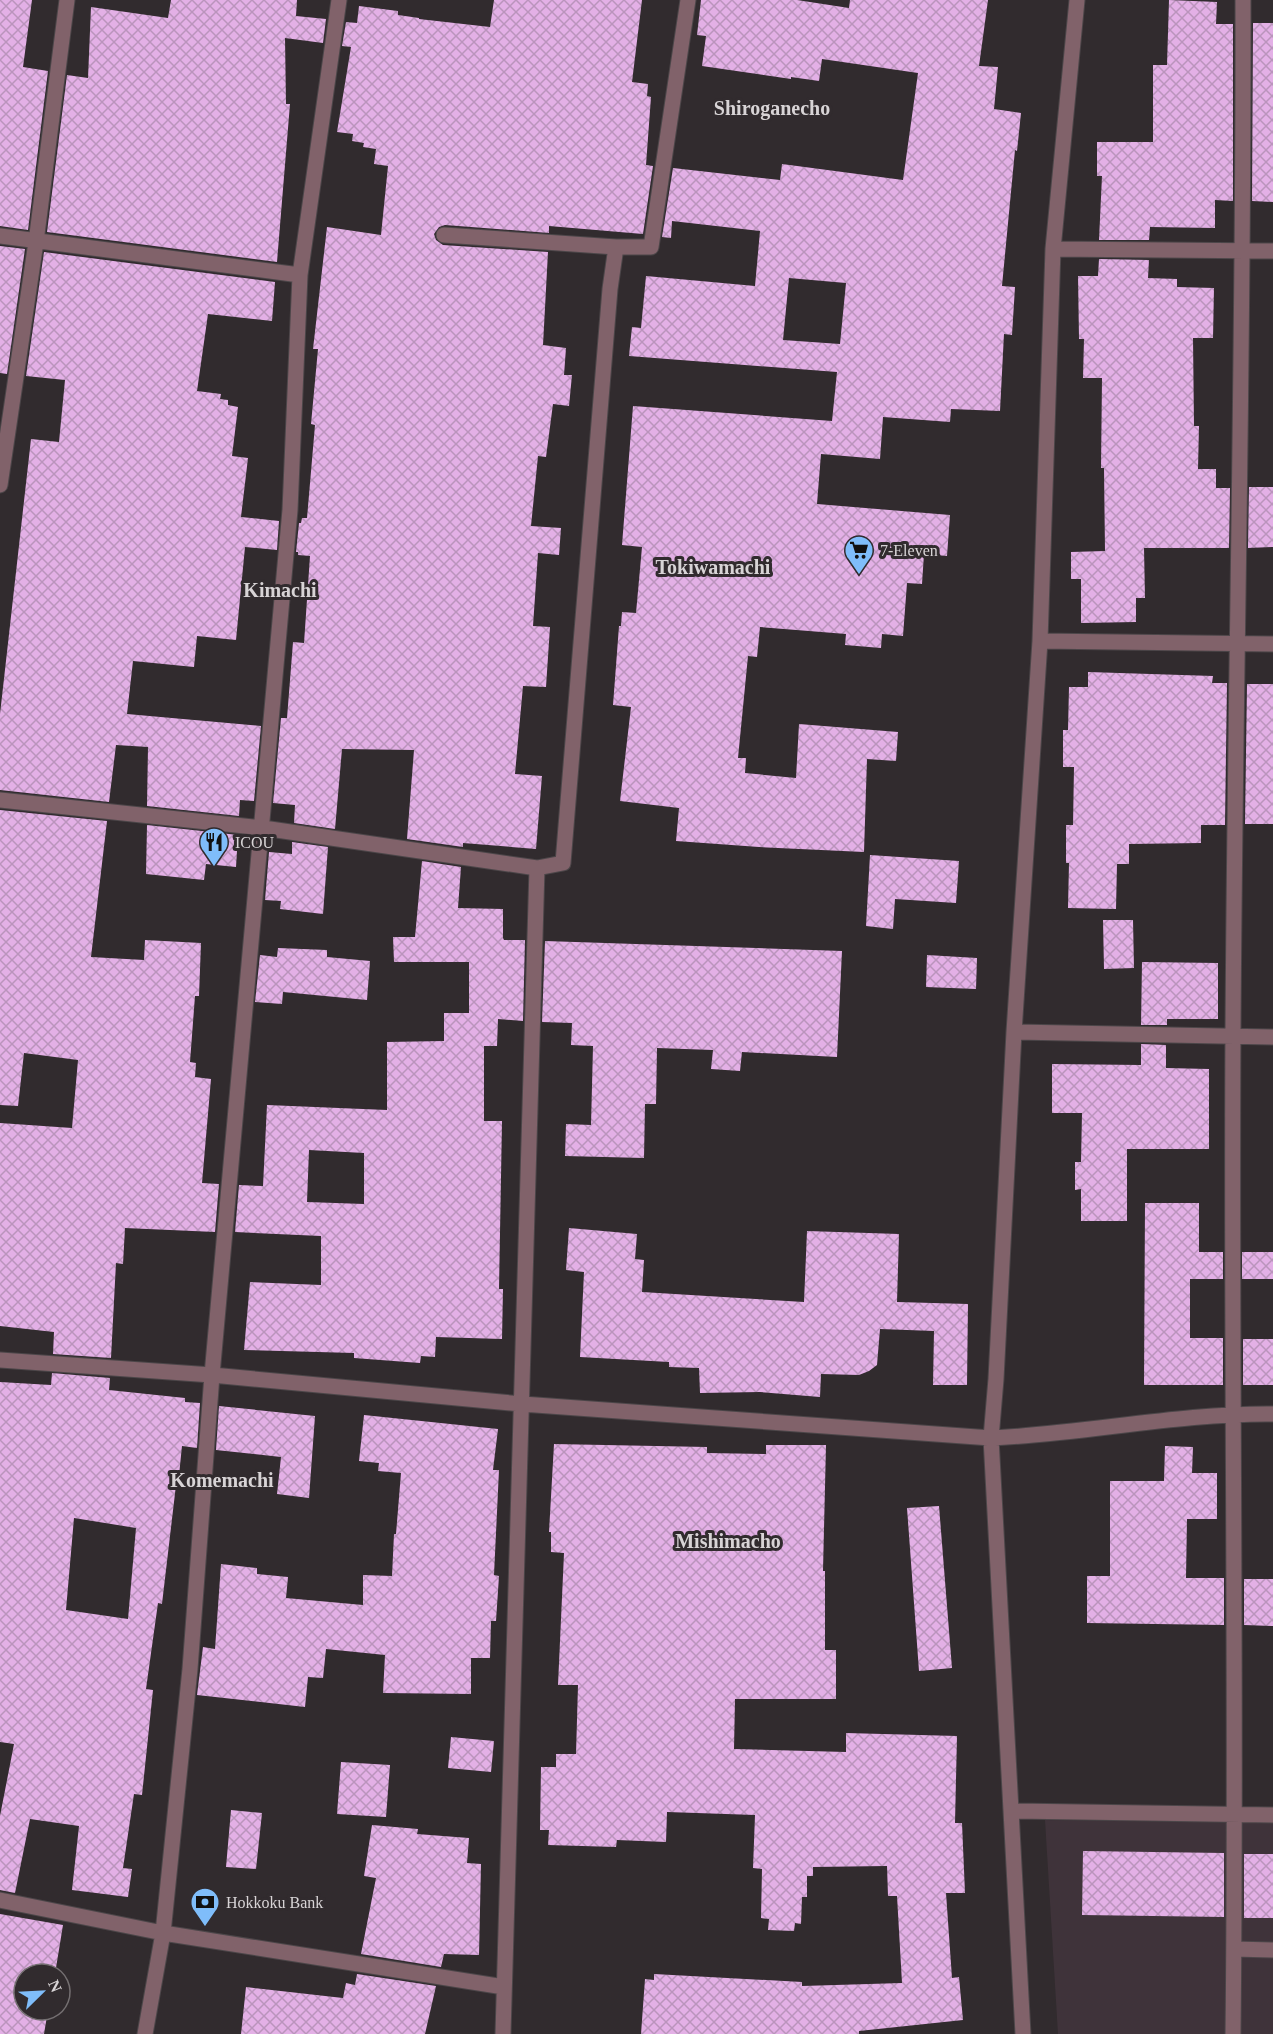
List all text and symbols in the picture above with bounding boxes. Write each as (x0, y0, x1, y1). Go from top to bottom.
district label: Shiroganecho (714, 97, 830, 120)
supermarket icon: 7-Eleven (843, 534, 875, 576)
place label: 7-Eleven (880, 542, 938, 559)
district label: Tokiwamachi (656, 556, 771, 578)
district label: Kimachi (243, 579, 317, 601)
restaurant icon: ICOU (198, 826, 230, 868)
place label: ICOU (235, 834, 275, 851)
district label: Komemachi (170, 1469, 274, 1491)
district label: Mishimacho (675, 1530, 781, 1552)
bank icon: Hokkoku Bank (189, 1886, 221, 1928)
place label: Hokkoku Bank (226, 1894, 323, 1911)
north arrow (12, 1962, 72, 2022)
text: N (45, 1977, 66, 1995)

